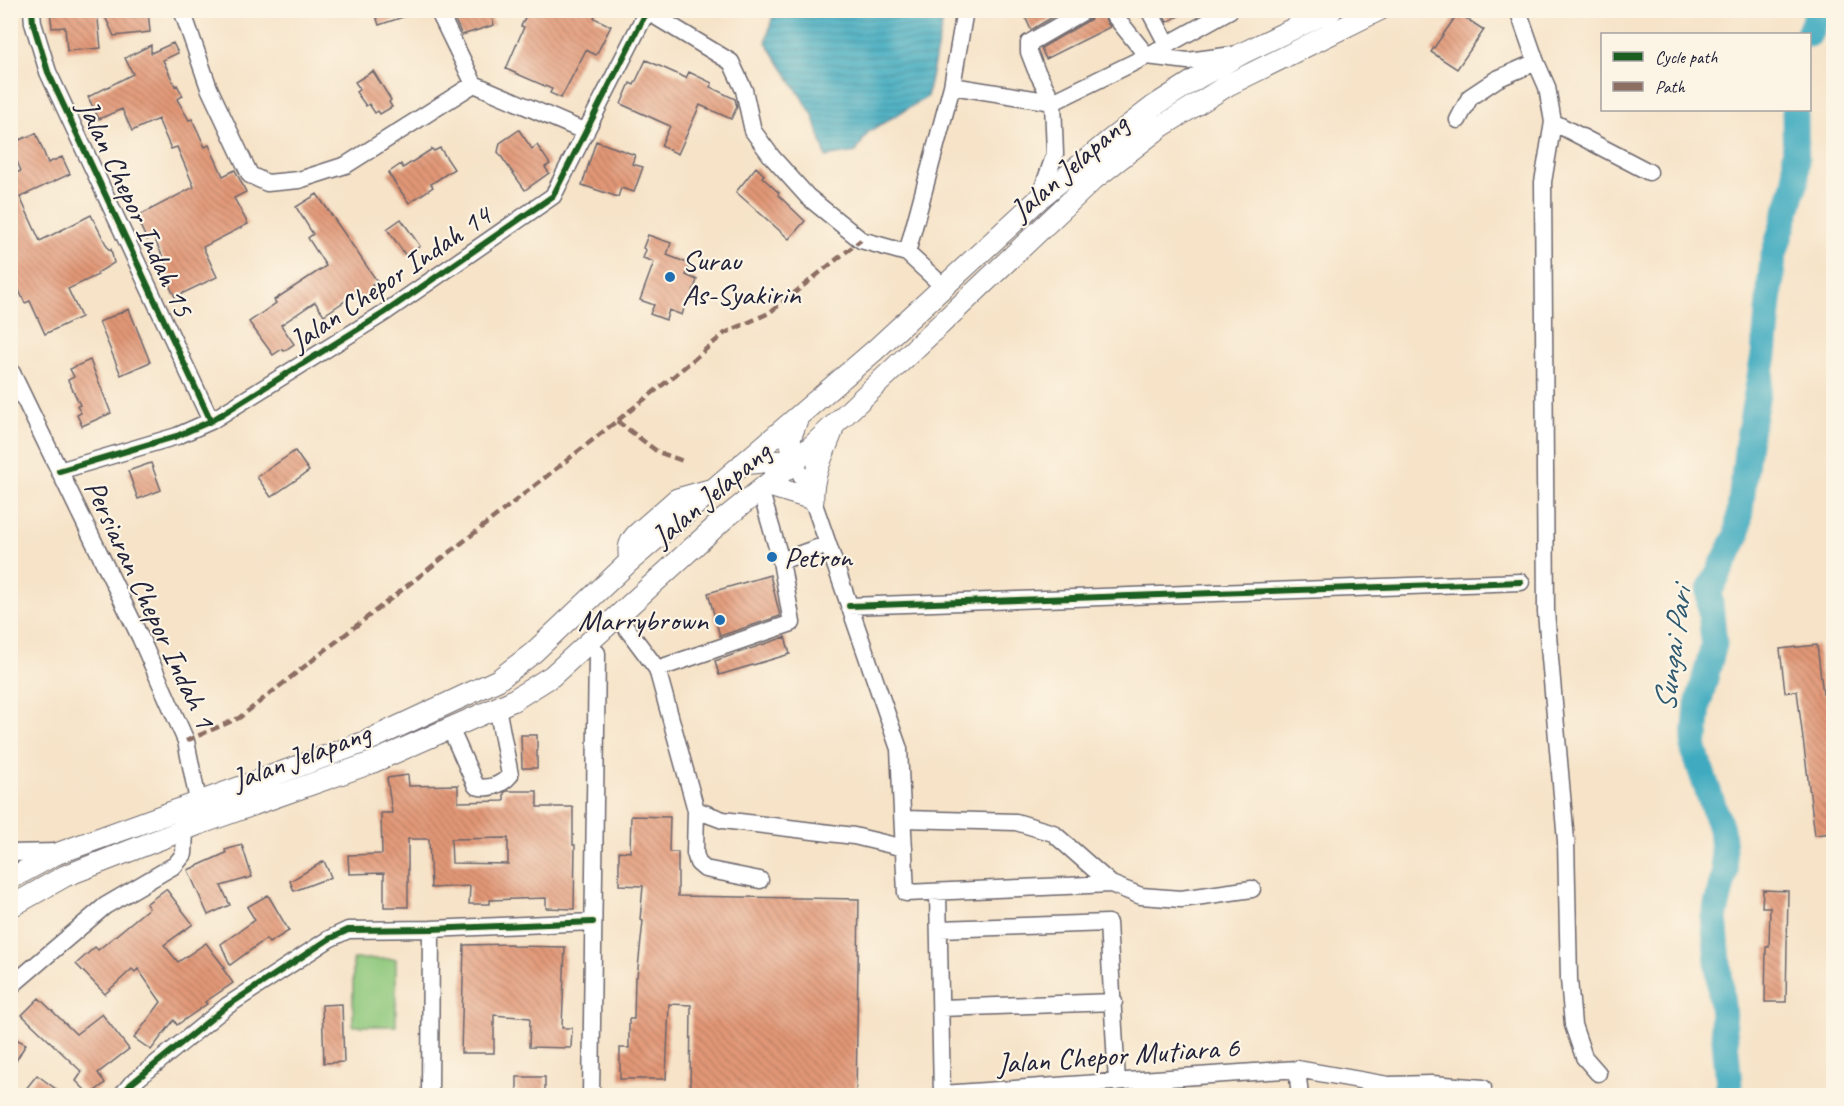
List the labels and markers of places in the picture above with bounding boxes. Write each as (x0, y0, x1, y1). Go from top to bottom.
place label: Surau As-Syakirin (682, 241, 802, 313)
marker: Surau As-Syakirin (663, 270, 677, 284)
place label: Petron (784, 538, 853, 576)
marker: Petron (765, 550, 779, 564)
place label: Marrybrown (578, 601, 709, 639)
marker: Marrybrown (713, 613, 727, 627)

